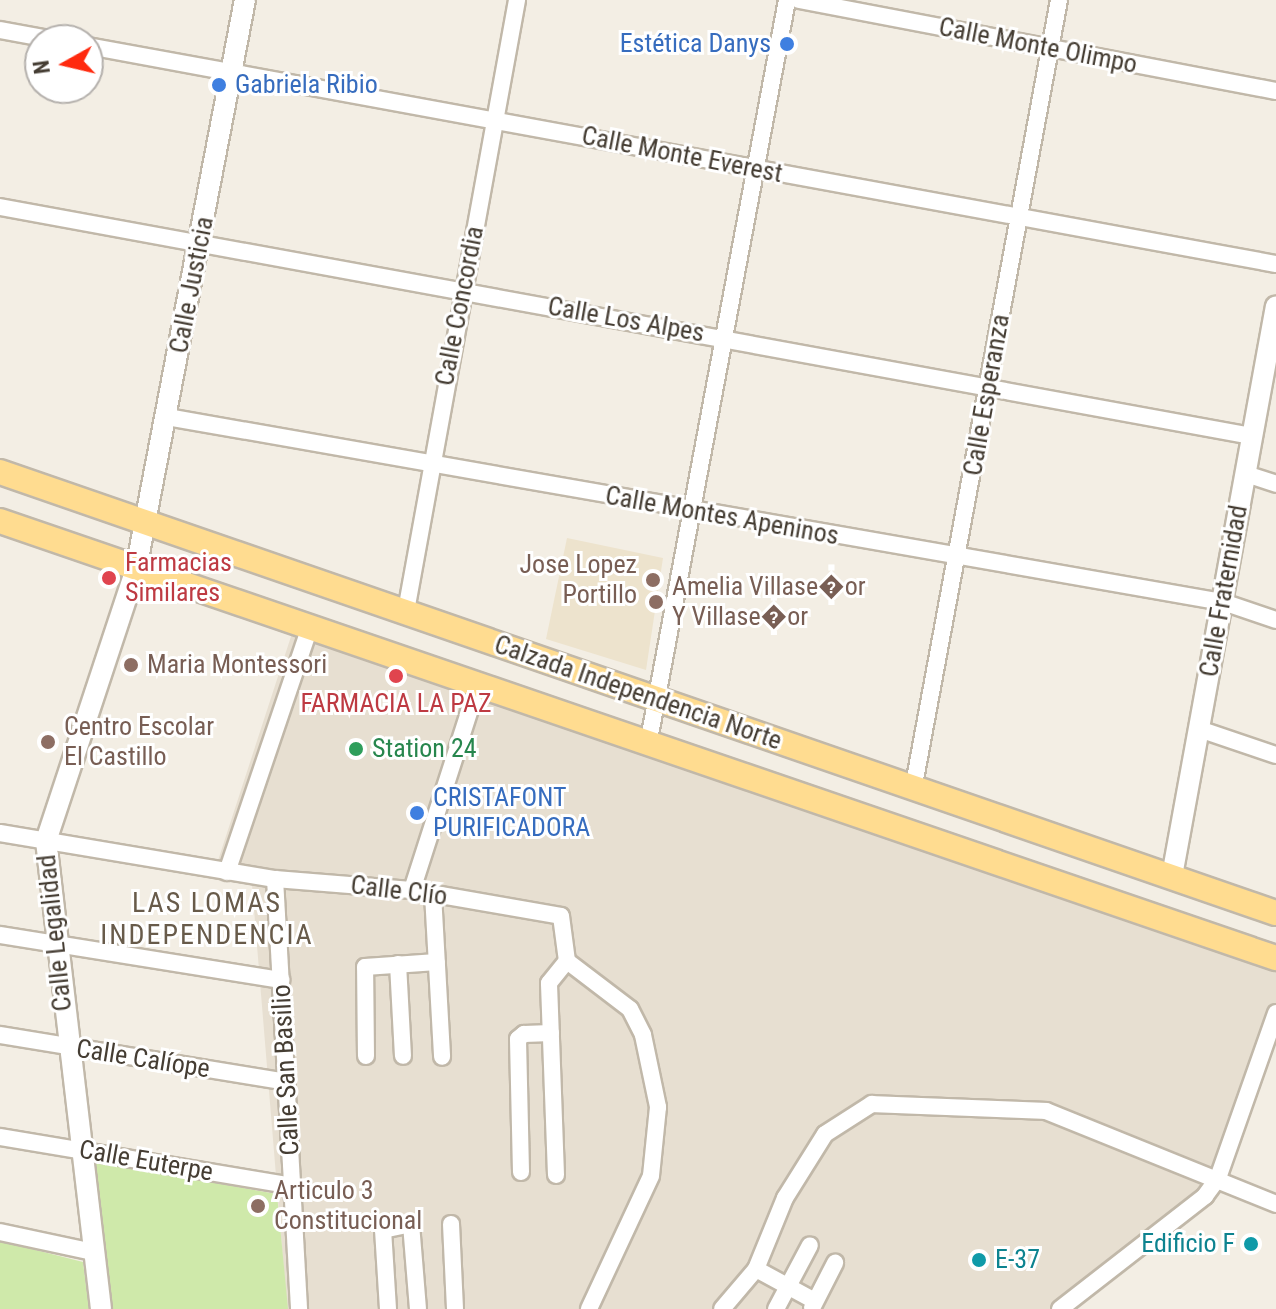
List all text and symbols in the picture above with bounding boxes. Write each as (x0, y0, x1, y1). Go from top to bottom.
street label: Calle Monte Olimpo (936, 11, 1140, 81)
north arrow (24, 24, 104, 104)
place label: Estética Danys (620, 28, 771, 60)
marker: Estética Danys (778, 35, 796, 53)
text: N (28, 59, 55, 76)
place label: Gabriela Ribio (235, 69, 378, 101)
marker: Gabriela Ribio (210, 76, 228, 94)
street label: Calle Monte Everest (579, 120, 785, 190)
street label: Calle Justicia (163, 214, 221, 356)
street label: Calle Concordia (429, 224, 491, 388)
street label: Calle Los Alpes (545, 291, 707, 349)
street label: Calle Esperanza (957, 312, 1017, 478)
street label: Calle Montes Apeninos (603, 480, 841, 552)
street label: Calle Fraternidad (1194, 503, 1254, 679)
place label: Farmacias Similares (125, 547, 232, 608)
place label: Jose Lopez Portillo (520, 549, 637, 610)
marker: Farmacias Similares (100, 569, 118, 587)
marker: Jose Lopez Portillo (644, 571, 662, 589)
place label: Amelia Villase�or Y Villase�or (672, 571, 866, 632)
marker: Amelia Villase�or Y Villase�or (647, 593, 665, 611)
street label: Calzada Independencia Norte (490, 629, 786, 757)
place label: Maria Montessori (147, 649, 327, 681)
marker: Maria Montessori (122, 656, 140, 674)
marker: FARMACIA LA PAZ (387, 667, 405, 685)
place label: FARMACIA LA PAZ (300, 688, 492, 720)
place label: Centro Escolar El Castillo (64, 711, 214, 772)
marker: Centro Escolar El Castillo (39, 733, 57, 751)
place label: Station 24 (372, 733, 477, 765)
marker: Station 24 (347, 740, 365, 758)
place label: CRISTAFONT PURIFICADORA (433, 782, 590, 844)
marker: CRISTAFONT PURIFICADORA (408, 804, 426, 822)
street label: Calle Legalidad (31, 853, 79, 1013)
street label: Calle Clío (349, 870, 449, 912)
district label: LAS LOMAS INDEPENDENCIA (100, 886, 314, 952)
street label: Calle San Basilio (266, 984, 306, 1156)
street label: Calle Calíope (74, 1033, 212, 1085)
street label: Calle Euterpe (77, 1134, 215, 1188)
place label: Articulo 3 Constitucional (274, 1175, 422, 1236)
marker: Articulo 3 Constitucional (249, 1197, 267, 1215)
place label: Edificio F (1141, 1228, 1235, 1260)
marker: Edificio F (1242, 1235, 1260, 1253)
place label: E-37 (995, 1244, 1040, 1276)
marker: E-37 (970, 1251, 988, 1269)

